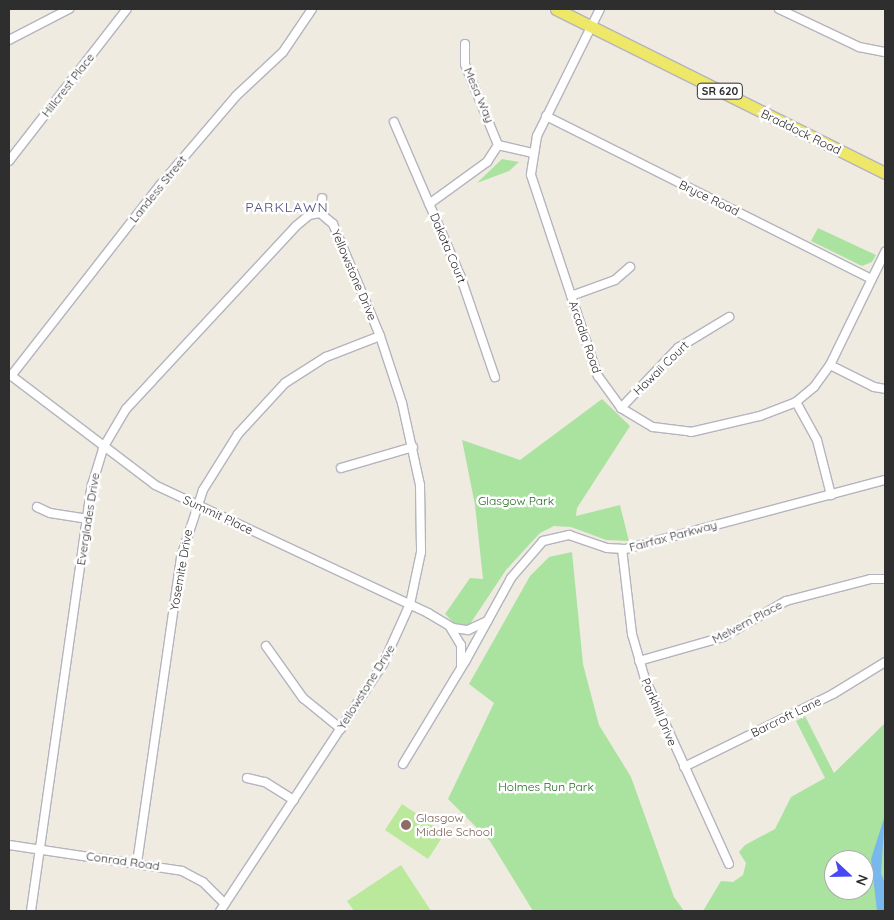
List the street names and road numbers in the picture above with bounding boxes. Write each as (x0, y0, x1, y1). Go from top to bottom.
street label: Hillcrest Place (39, 50, 97, 120)
street label: Mesa Way (461, 65, 497, 125)
road number: SR 620 (696, 82, 744, 100)
street label: Braddock Road (759, 106, 843, 158)
street label: Landess Street (127, 153, 189, 225)
street label: Bryce Road (677, 177, 741, 219)
street label: Dakota Court (427, 211, 469, 285)
street label: Yellowstone Drive (328, 227, 380, 323)
street label: Arcadia Road (566, 299, 604, 375)
street label: Hawaii Court (630, 338, 692, 398)
street label: Everglades Drive (74, 472, 102, 566)
street label: Summit Place (181, 493, 255, 537)
street label: Fairfax Parkway (628, 517, 718, 555)
street label: Yosemite Drive (167, 528, 195, 612)
street label: Melvern Place (710, 598, 784, 646)
street label: Yellowstone Drive (334, 642, 398, 732)
street label: Parkhill Drive (638, 676, 680, 748)
street label: Barcroft Lane (749, 694, 823, 740)
street label: Conrad Road (85, 849, 161, 873)

